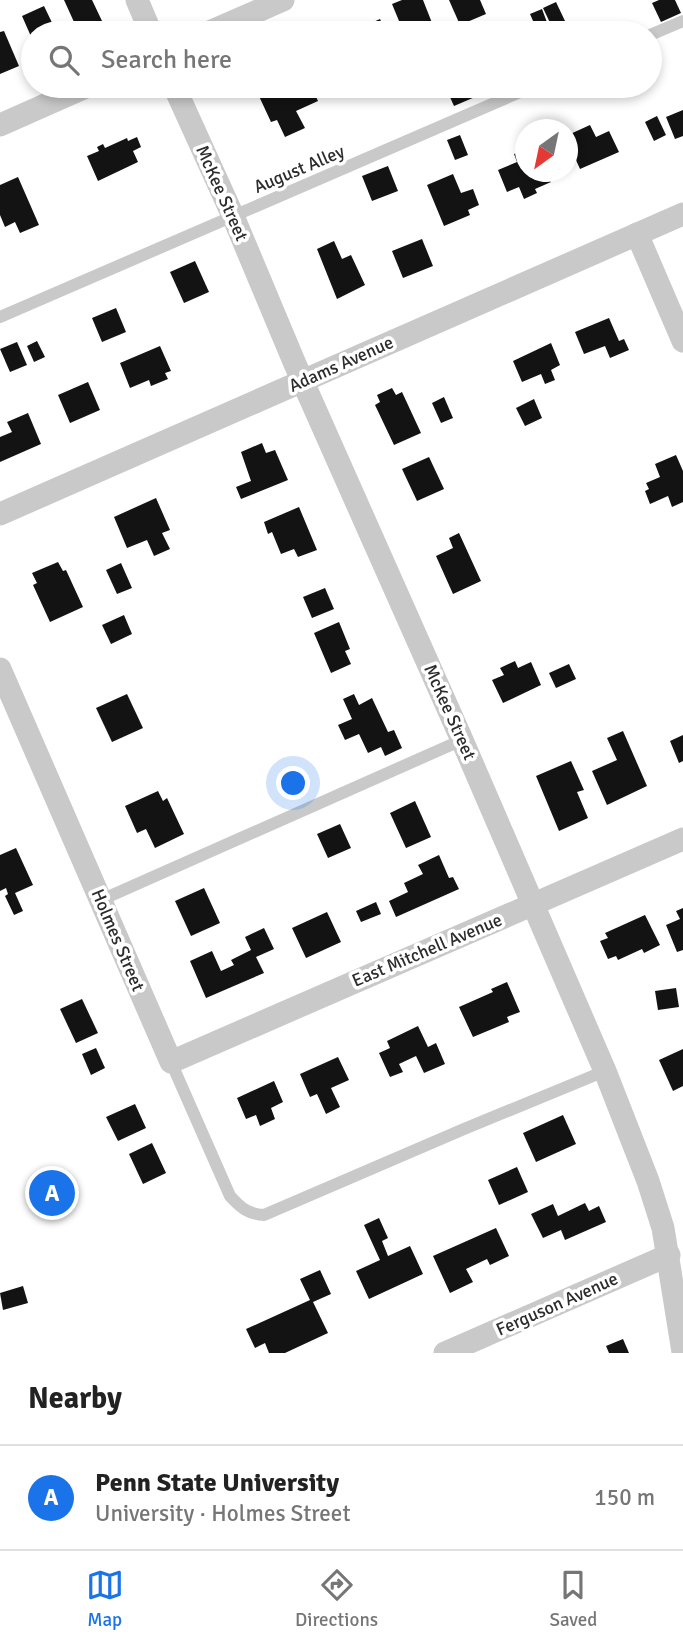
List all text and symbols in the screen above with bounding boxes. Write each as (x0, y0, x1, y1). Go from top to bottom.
search box (21, 21, 662, 98)
icon: search (45, 41, 83, 79)
text: Search here (101, 44, 232, 76)
north arrow (515, 119, 578, 182)
street label: August Alley (250, 140, 348, 198)
street label: McKee Street (191, 142, 253, 244)
street label: Adams Avenue (285, 331, 397, 397)
street label: McKee Street (419, 661, 481, 763)
your location (276, 766, 310, 800)
street label: Holmes Street (87, 886, 149, 994)
street label: East Mitchell Avenue (349, 908, 505, 992)
pin: A (29, 1167, 75, 1219)
street label: Ferguson Avenue (493, 1267, 621, 1341)
text: Nearby (28, 1380, 122, 1417)
text: Penn State University (95, 1467, 339, 1499)
text: A (44, 1483, 58, 1512)
text: 150 m (594, 1483, 655, 1512)
text: University · Holmes Street (95, 1499, 350, 1528)
tab: Map (86, 1566, 124, 1632)
tab: Directions (295, 1566, 378, 1632)
tab: Saved (549, 1566, 597, 1632)

